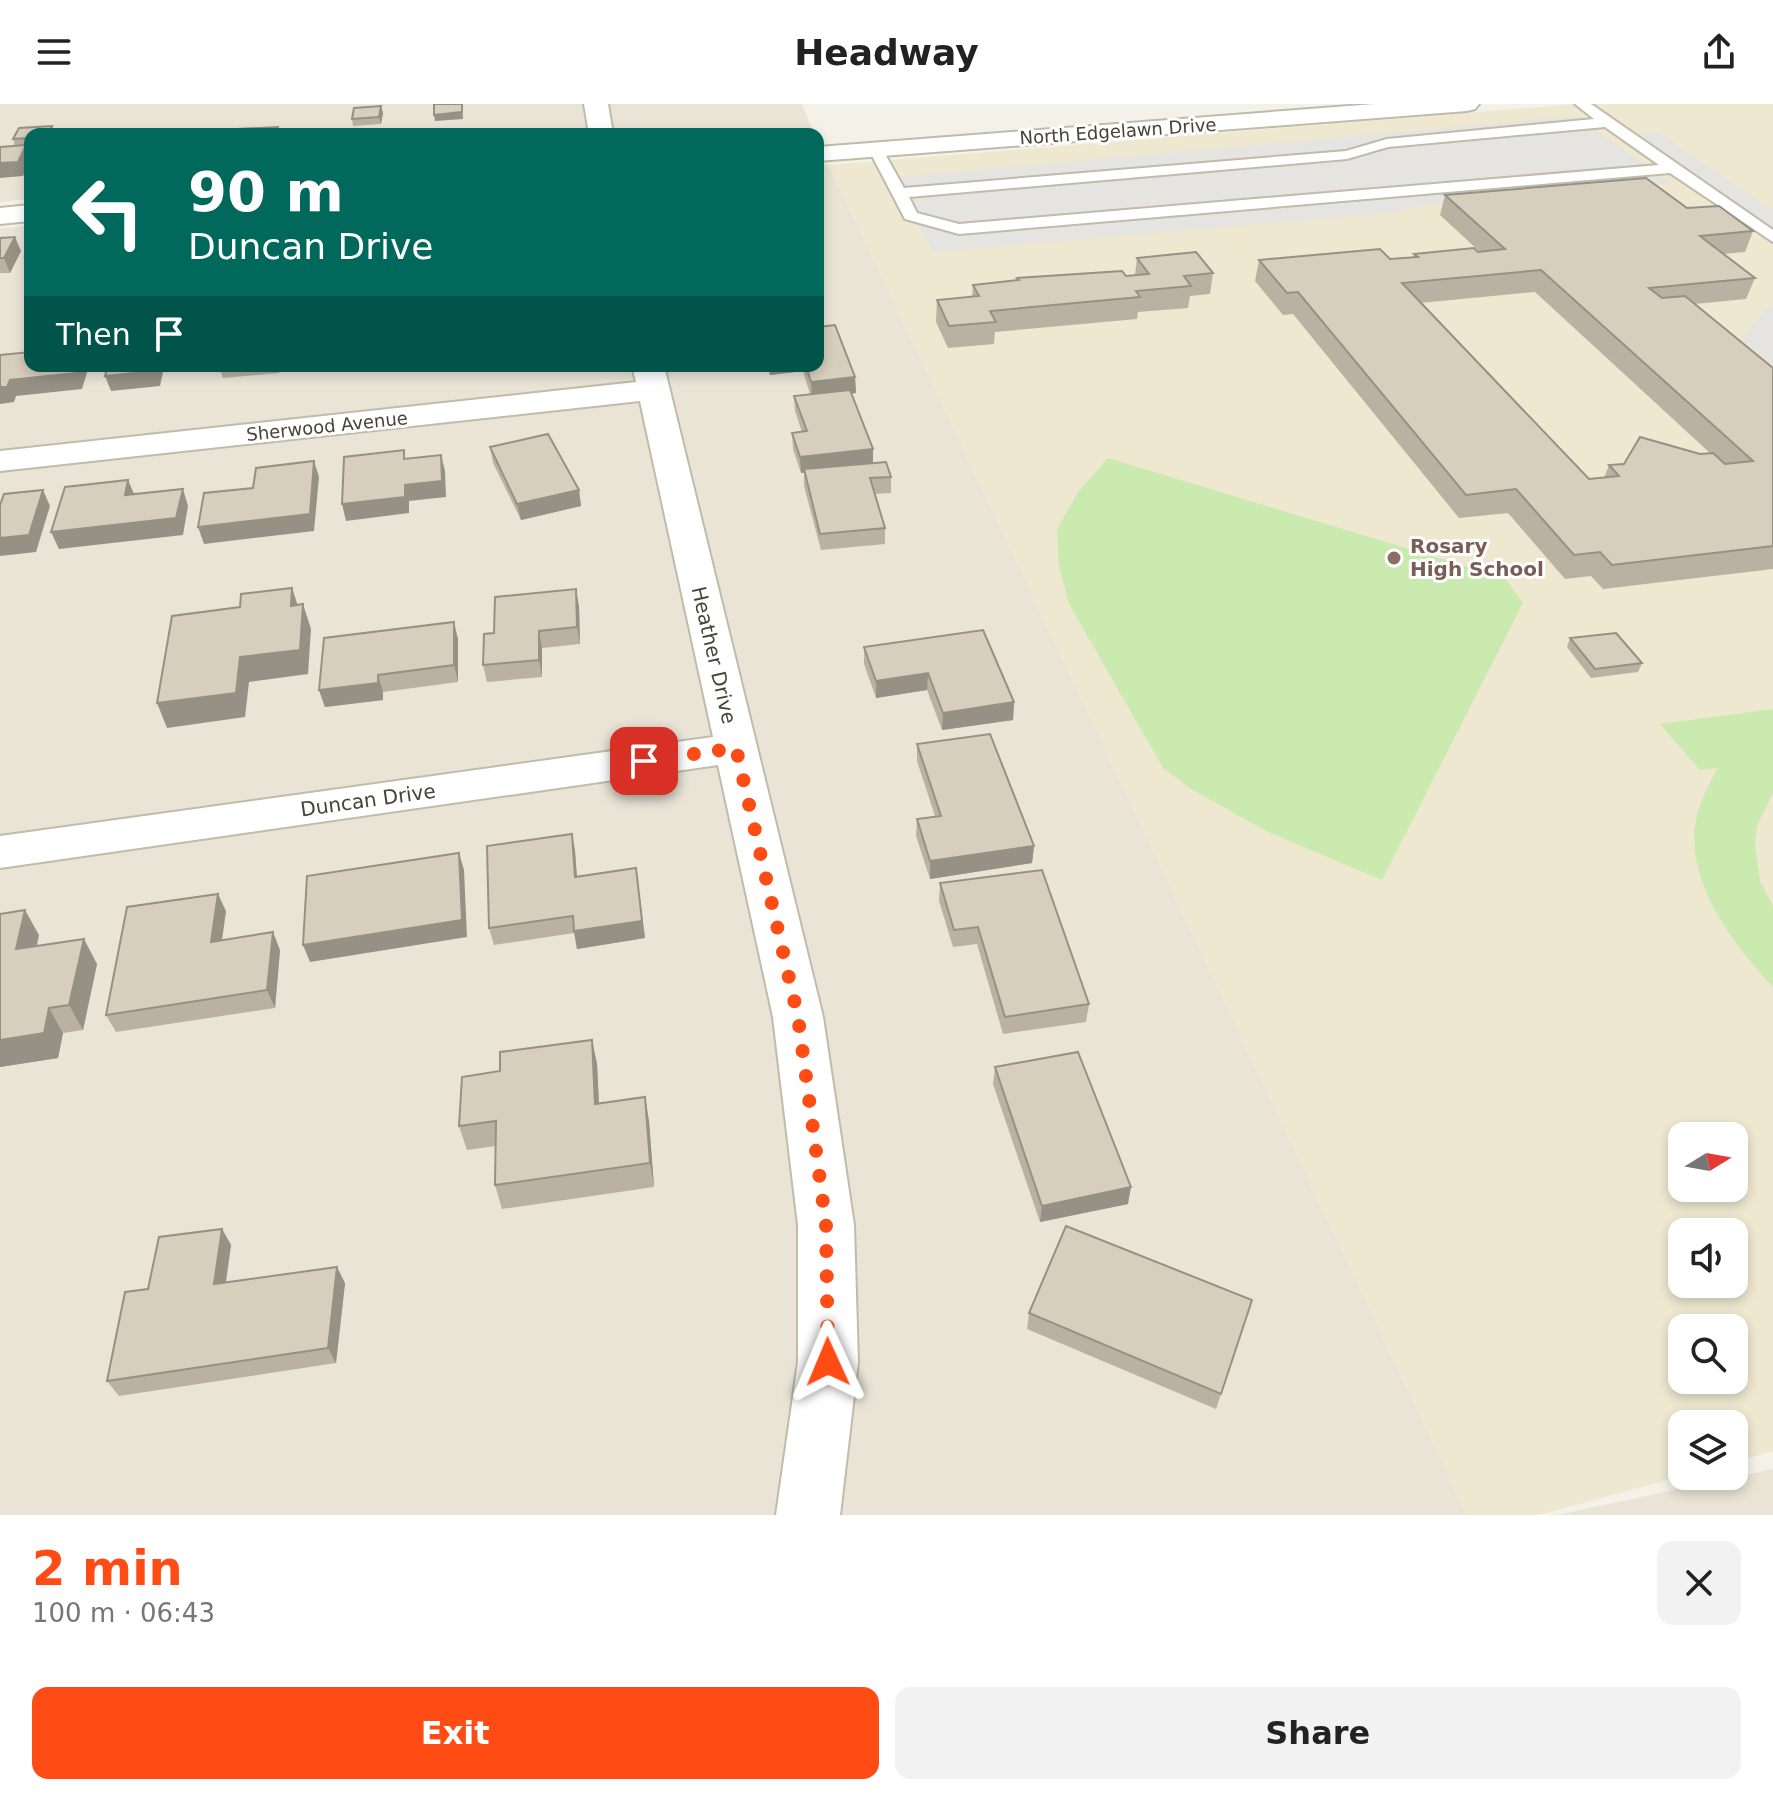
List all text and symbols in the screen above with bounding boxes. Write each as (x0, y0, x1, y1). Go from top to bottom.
icon: menu (32, 30, 76, 74)
icon: share (1697, 30, 1741, 74)
text: Headway (794, 32, 979, 73)
street label: North Edgelawn Drive (1019, 114, 1217, 148)
text: 90 m (188, 159, 344, 224)
icon: left (56, 160, 160, 264)
text: Duncan Drive (188, 226, 433, 267)
icon: arrive (147, 312, 191, 356)
text: Then (56, 317, 131, 352)
street label: Sherwood Avenue (245, 407, 409, 445)
place label: Rosary High School (1410, 534, 1544, 581)
marker: Rosary High School (1385, 549, 1403, 567)
street label: Heather Drive (687, 584, 741, 726)
pin (610, 727, 678, 795)
icon: arrive (622, 739, 666, 783)
street label: Duncan Drive (299, 779, 437, 821)
north arrow (1668, 1122, 1748, 1202)
map controls (1668, 1122, 1748, 1490)
button: sound (1668, 1218, 1748, 1298)
button: search (1668, 1314, 1748, 1394)
position arrow (786, 1320, 870, 1404)
button: layers (1668, 1410, 1748, 1490)
text: 2 min (32, 1540, 183, 1596)
button: close (1657, 1541, 1741, 1625)
text: 100 m · 06:43 (32, 1598, 215, 1628)
button: Exit (32, 1687, 879, 1779)
button: Share (895, 1687, 1741, 1779)

